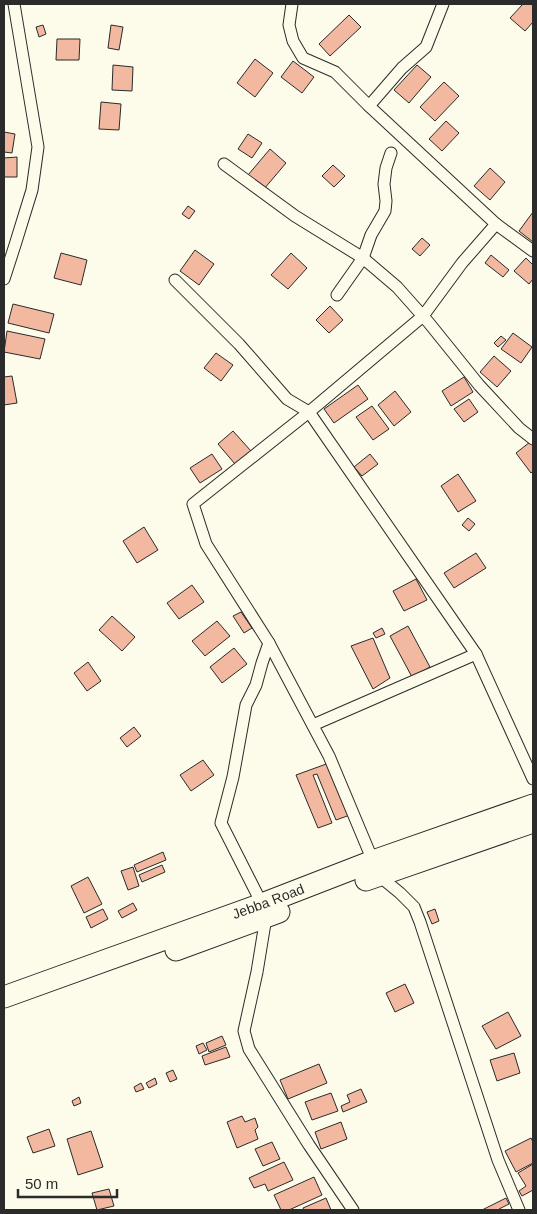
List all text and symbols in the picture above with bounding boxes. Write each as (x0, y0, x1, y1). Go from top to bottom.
street label: Jebba Road (230, 880, 306, 922)
scale bar (18, 1166, 116, 1198)
text: 50 m (25, 1175, 58, 1192)

